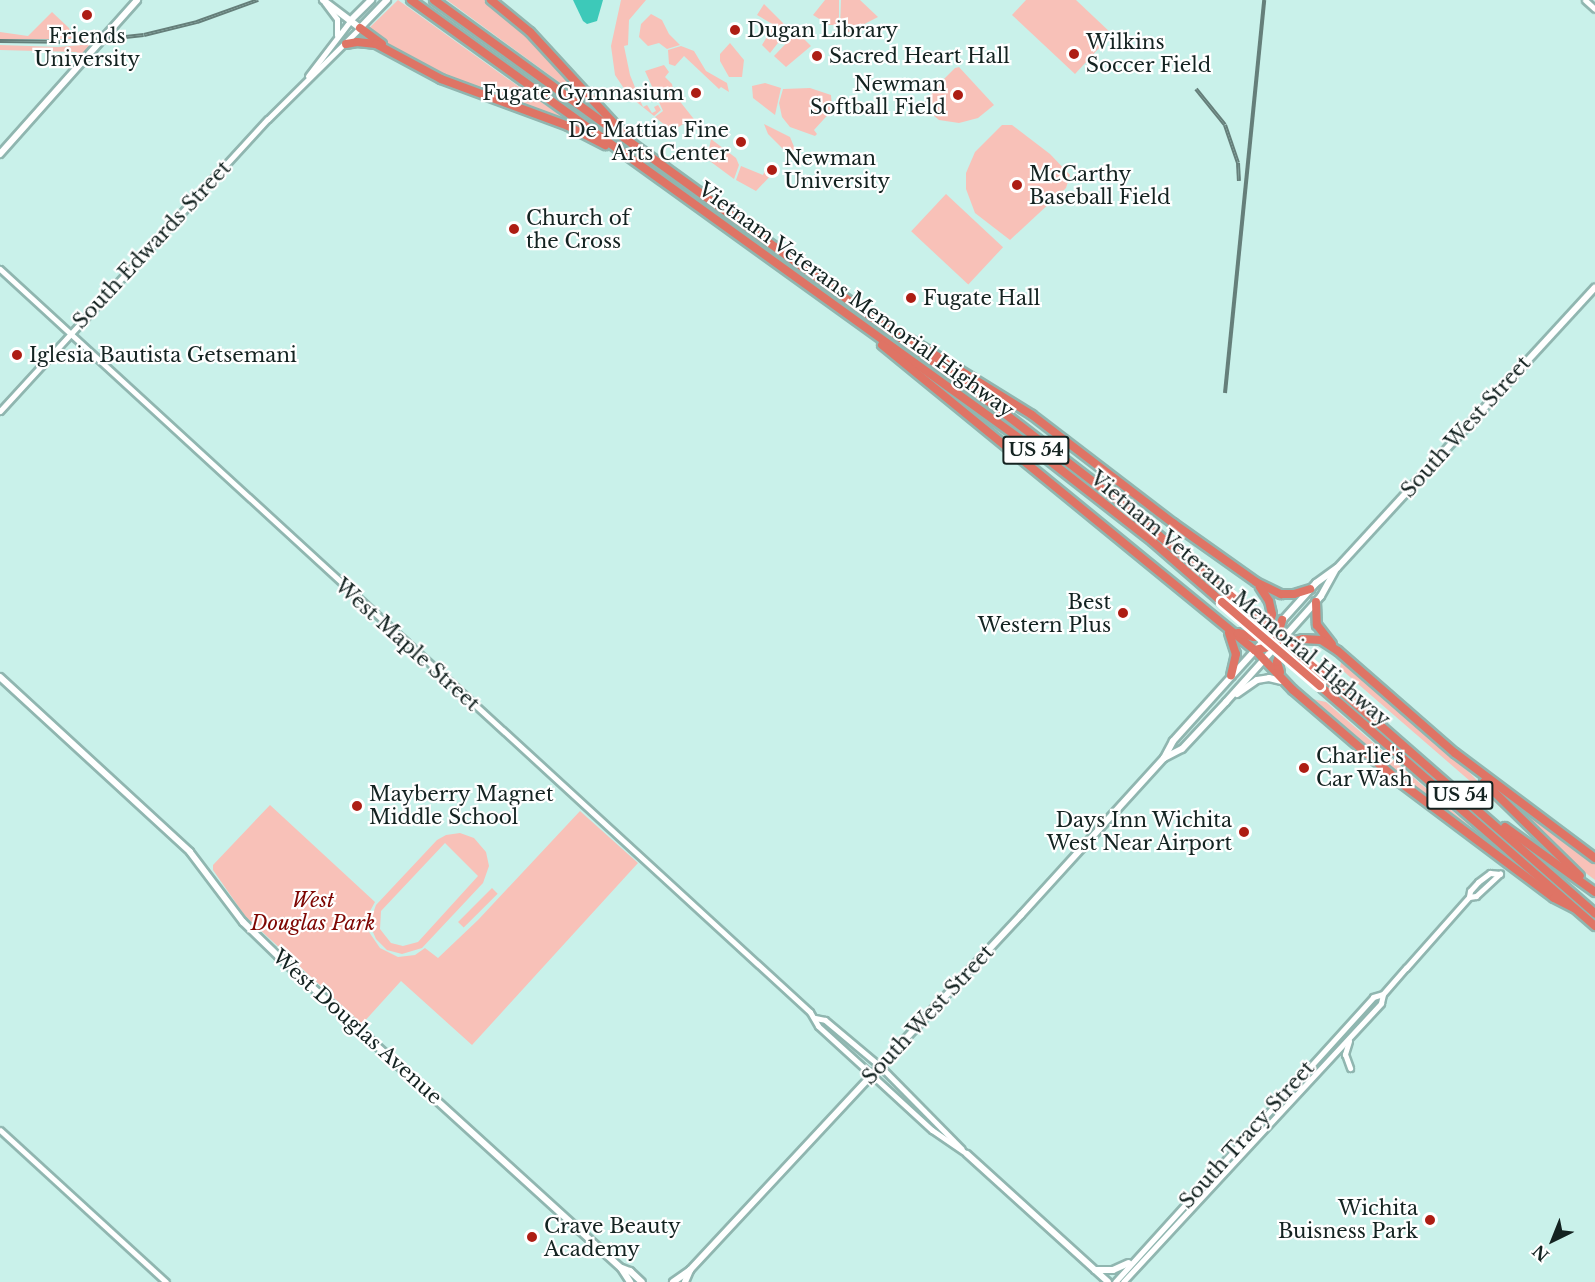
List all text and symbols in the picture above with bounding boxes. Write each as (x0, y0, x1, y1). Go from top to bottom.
marker: Friends University (80, 8, 94, 22)
place label: Dugan Library (747, 18, 898, 42)
marker: Dugan Library (728, 23, 742, 37)
place label: Friends University (34, 24, 140, 71)
place label: Wilkins Soccer Field (1086, 30, 1212, 77)
place label: Sacred Heart Hall (829, 44, 1010, 68)
marker: Wilkins Soccer Field (1067, 47, 1081, 61)
marker: Sacred Heart Hall (810, 49, 824, 63)
place label: Newman Softball Field (810, 72, 946, 119)
place label: Fugate Gymnasium (482, 81, 684, 105)
marker: Fugate Gymnasium (689, 86, 703, 100)
marker: Newman Softball Field (951, 88, 965, 102)
place label: De Mattias Fine Arts Center (568, 118, 729, 165)
marker: De Mattias Fine Arts Center (734, 135, 748, 149)
place label: Newman University (784, 146, 890, 193)
street label: South Edwards Street (68, 156, 236, 334)
place label: McCarthy Baseball Field (1029, 162, 1171, 209)
marker: Newman University (765, 163, 779, 177)
street label: Vietnam Veterans Memorial Highway (693, 177, 1019, 423)
marker: McCarthy Baseball Field (1010, 178, 1024, 192)
place label: Church of the Cross (526, 206, 630, 253)
marker: Church of the Cross (507, 222, 521, 236)
place label: Fugate Hall (923, 286, 1040, 310)
marker: Fugate Hall (904, 291, 918, 305)
place label: Iglesia Bautista Getsemani (29, 343, 297, 367)
marker: Iglesia Bautista Getsemani (10, 348, 24, 362)
street label: South West Street (1396, 351, 1536, 503)
road number: US 54 (1002, 435, 1070, 465)
street label: Vietnam Veterans Memorial Highway (1085, 466, 1395, 732)
street label: West Maple Street (330, 574, 484, 716)
place label: Best Western Plus (978, 590, 1111, 637)
marker: Best Western Plus (1116, 606, 1130, 620)
place label: Charlie's Car Wash (1316, 744, 1414, 791)
marker: Charlie's Car Wash (1297, 761, 1311, 775)
road number: US 54 (1426, 780, 1494, 810)
place label: Mayberry Magnet Middle School (369, 783, 554, 830)
marker: Mayberry Magnet Middle School (350, 799, 364, 813)
place label: Days Inn Wichita West Near Airport (1045, 808, 1232, 855)
marker: Days Inn Wichita West Near Airport (1237, 825, 1251, 839)
park label: West Douglas Park (251, 889, 375, 936)
street label: South West Street (857, 940, 999, 1090)
street label: West Douglas Avenue (267, 944, 447, 1110)
street label: South Tracy Street (1174, 1056, 1320, 1214)
place label: Wichita Buisness Park (1278, 1196, 1418, 1243)
north arrow (1523, 1210, 1583, 1270)
marker: Wichita Buisness Park (1423, 1213, 1437, 1227)
place label: Crave Beauty Academy (544, 1214, 681, 1261)
marker: Crave Beauty Academy (525, 1230, 539, 1244)
text: N (1528, 1241, 1553, 1266)

